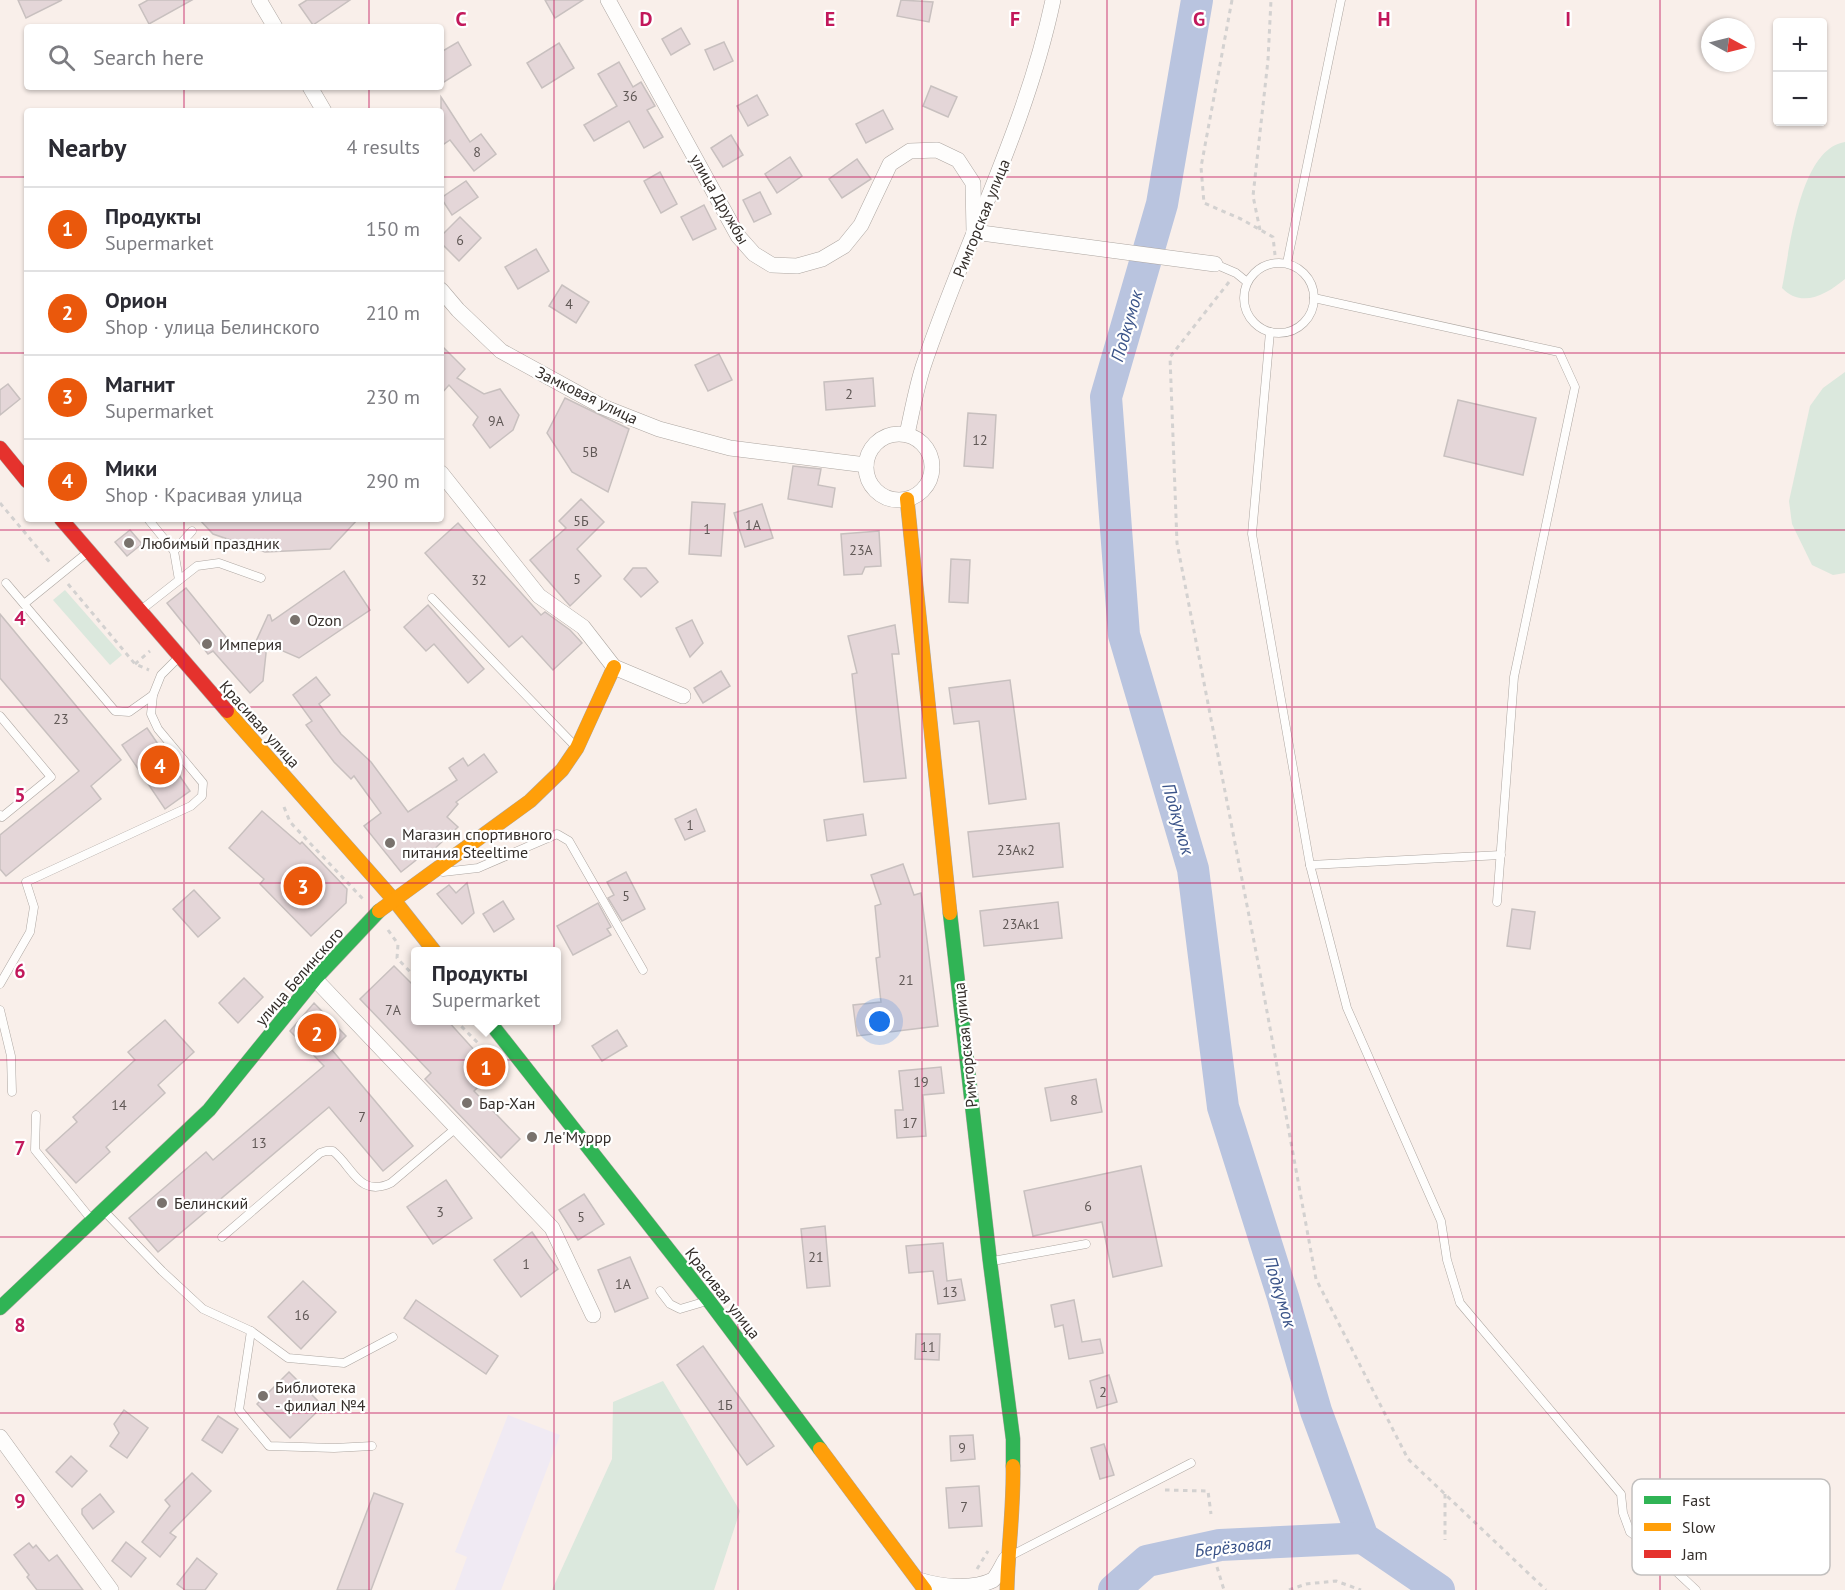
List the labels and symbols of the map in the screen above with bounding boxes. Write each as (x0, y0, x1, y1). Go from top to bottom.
text: C (455, 6, 467, 32)
text: D (640, 6, 653, 32)
text: E (825, 6, 835, 32)
text: F (1010, 6, 1020, 32)
text: G (1193, 6, 1205, 32)
text: H (1377, 6, 1391, 32)
text: I (1565, 6, 1571, 32)
north arrow (1701, 18, 1755, 72)
house number: 36 (622, 87, 638, 105)
house number: 8 (473, 143, 481, 161)
street label: улица Дружбы (686, 150, 754, 248)
street label: Римгорская улица (948, 156, 1014, 280)
house number: 6 (456, 231, 464, 249)
water label: Подкумок (1105, 287, 1148, 364)
house number: 4 (565, 295, 573, 313)
street label: Замковая улица (533, 362, 641, 428)
house number: 2 (845, 385, 853, 403)
house number: 9А (488, 412, 505, 430)
house number: 12 (972, 431, 988, 449)
house number: 5В (582, 443, 598, 461)
house number: 5Б (573, 512, 589, 530)
house number: 1А (745, 516, 762, 534)
house number: 1 (703, 520, 711, 538)
place label: Любимый праздник (140, 533, 280, 553)
marker: Любимый праздник (122, 536, 136, 550)
house number: 23А (849, 541, 874, 559)
house number: 5 (573, 570, 581, 588)
house number: 32 (471, 571, 487, 589)
text: 4 (14, 605, 26, 631)
place label: Ozon (307, 610, 342, 630)
marker: Ozon (288, 613, 302, 627)
place label: Империя (219, 634, 282, 654)
marker: Империя (200, 637, 214, 651)
street label: Красивая улица (215, 676, 305, 772)
house number: 23 (53, 710, 69, 728)
pin: 4 (140, 742, 180, 788)
water label: Подкумок (1157, 780, 1200, 858)
text: 5 (14, 782, 26, 808)
house number: 1 (686, 816, 694, 834)
place label: Магазин спортивного питания Steeltime (402, 824, 552, 862)
marker: Магазин спортивного питания Steeltime (383, 836, 397, 850)
house number: 23Ак2 (997, 841, 1035, 859)
pin: 3 (284, 864, 322, 908)
house number: 5 (622, 887, 630, 905)
house number: 23Ак1 (1002, 915, 1040, 933)
street label: улица Белинского (251, 922, 347, 1030)
text: 6 (14, 958, 26, 984)
house number: 21 (898, 971, 914, 989)
street label: Римгорская улица (948, 981, 982, 1109)
house number: 7А (385, 1001, 402, 1019)
your location (865, 1007, 894, 1036)
pin: 2 (298, 1010, 336, 1056)
pin: 1 (466, 1044, 506, 1090)
house number: 19 (913, 1073, 929, 1091)
house number: 8 (1070, 1091, 1078, 1109)
place label: Бар-Хан (479, 1093, 535, 1113)
house number: 14 (111, 1096, 127, 1114)
marker: Бар-Хан (460, 1096, 474, 1110)
house number: 7 (358, 1108, 366, 1126)
house number: 17 (902, 1114, 918, 1132)
place label: Ле'Муррр (543, 1127, 612, 1147)
marker: Ле'Муррр (525, 1130, 539, 1144)
house number: 13 (251, 1134, 267, 1152)
text: 7 (14, 1135, 26, 1161)
place label: Белинский (174, 1193, 248, 1213)
marker: Белинский (155, 1196, 169, 1210)
house number: 6 (1084, 1197, 1092, 1215)
house number: 3 (436, 1203, 444, 1221)
house number: 5 (577, 1208, 585, 1226)
street label: Красивая улица (681, 1243, 765, 1343)
house number: 21 (808, 1248, 824, 1266)
water label: Подкумок (1259, 1253, 1302, 1331)
house number: 1 (522, 1255, 530, 1273)
house number: 1А (615, 1275, 632, 1293)
house number: 13 (942, 1283, 958, 1301)
house number: 16 (294, 1306, 310, 1324)
text: 8 (14, 1312, 26, 1338)
house number: 11 (920, 1338, 936, 1356)
place label: Библиотека - филиал №4 (275, 1377, 366, 1415)
house number: 2 (1099, 1383, 1107, 1401)
marker: Библиотека - филиал №4 (256, 1389, 270, 1403)
house number: 1Б (717, 1396, 733, 1414)
house number: 9 (958, 1439, 966, 1457)
legend (1632, 1479, 1830, 1575)
text: 9 (14, 1488, 26, 1514)
text: Fast (1682, 1490, 1711, 1510)
house number: 7 (960, 1498, 968, 1516)
text: Slow (1682, 1517, 1716, 1537)
water label: Берёзовая (1193, 1531, 1273, 1562)
text: Jam (1681, 1544, 1708, 1564)

